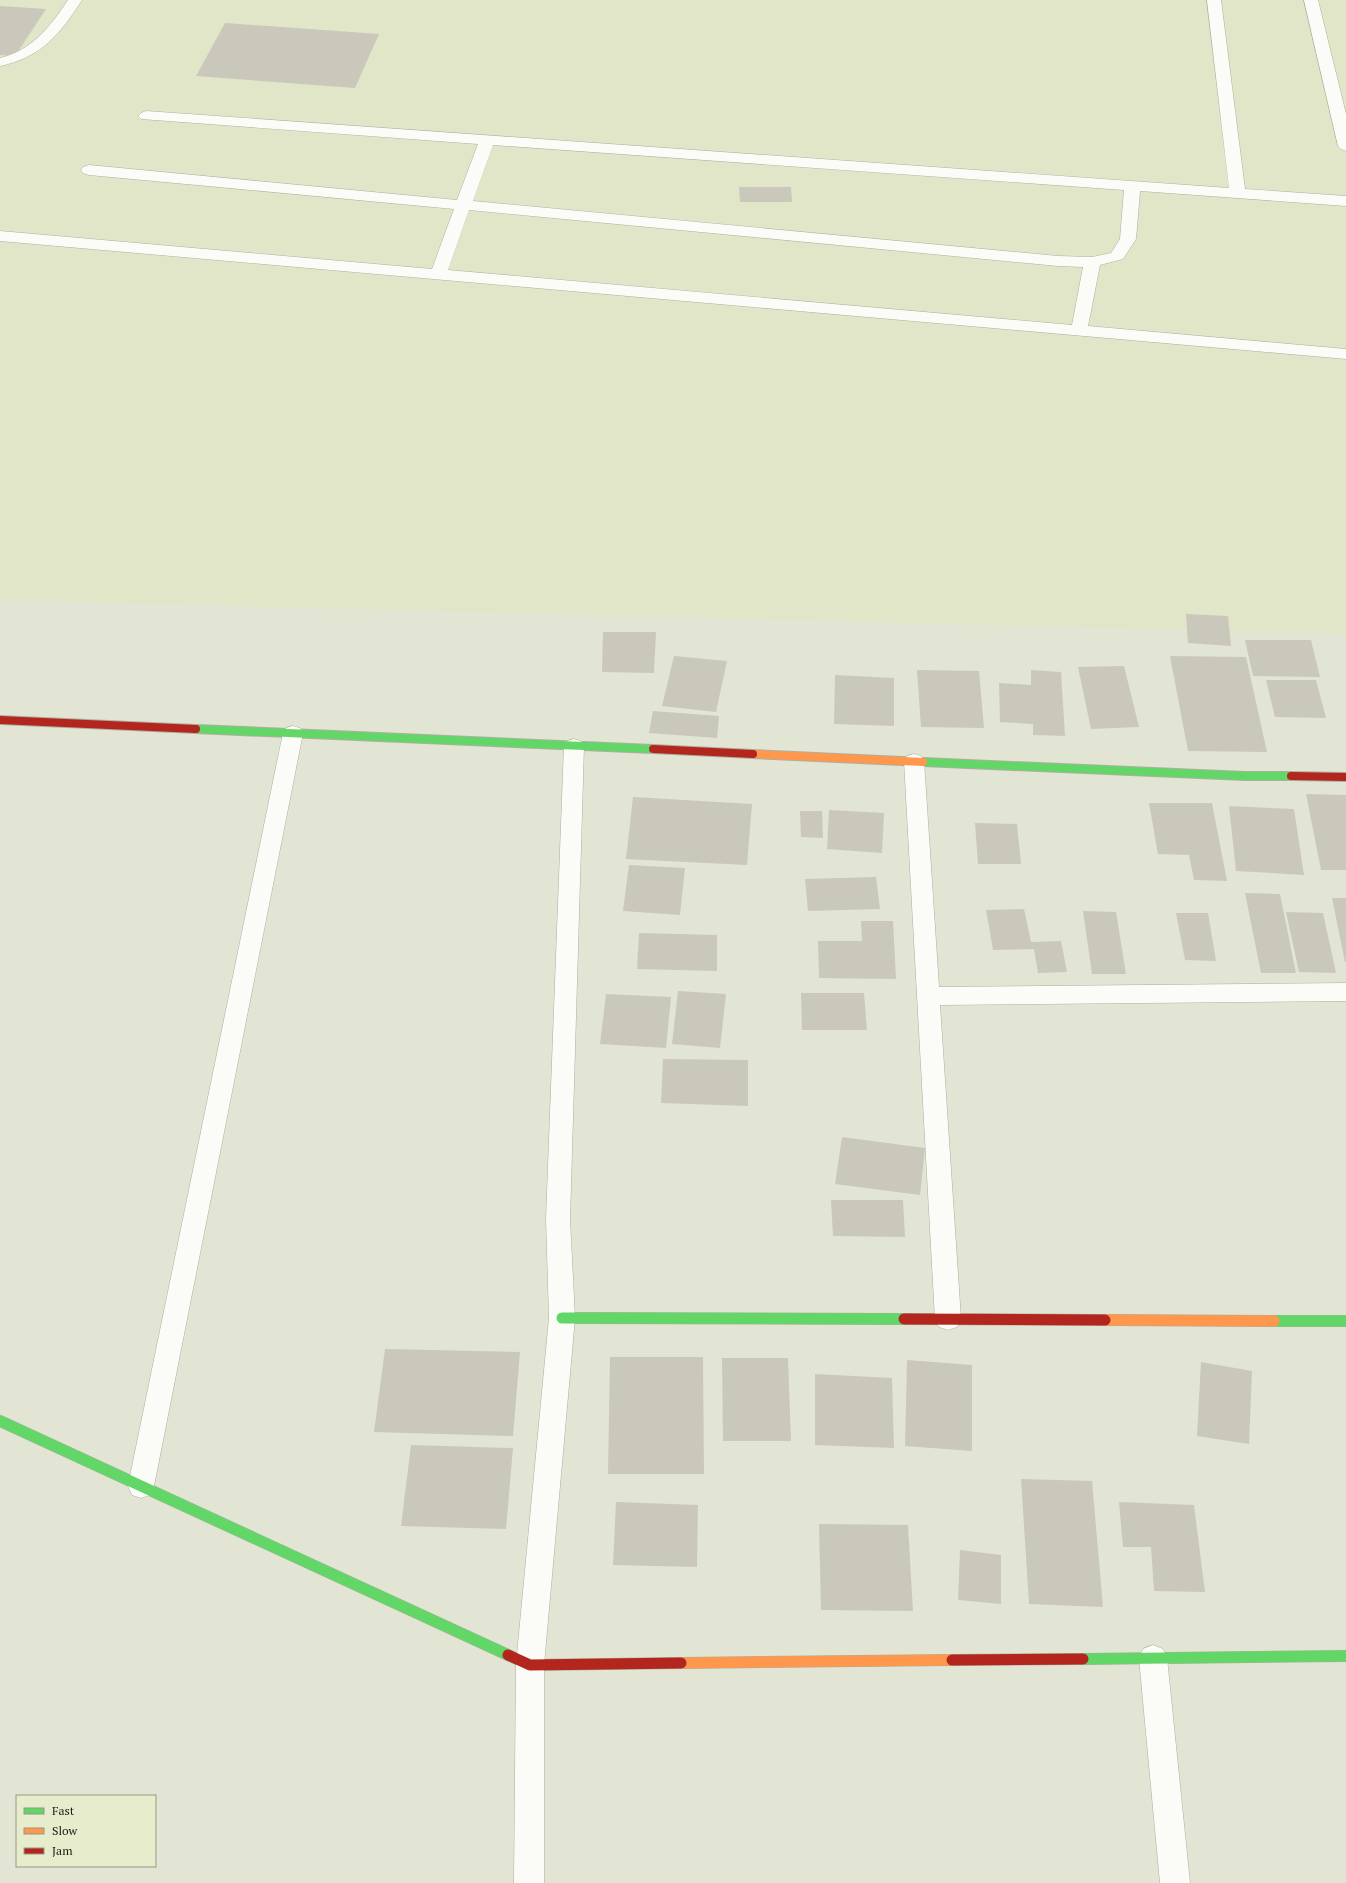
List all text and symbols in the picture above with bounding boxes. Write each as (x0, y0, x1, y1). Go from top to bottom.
legend (16, 1795, 156, 1867)
text: Fast (52, 1803, 75, 1818)
text: Slow (52, 1823, 78, 1838)
text: Jam (52, 1843, 73, 1858)

